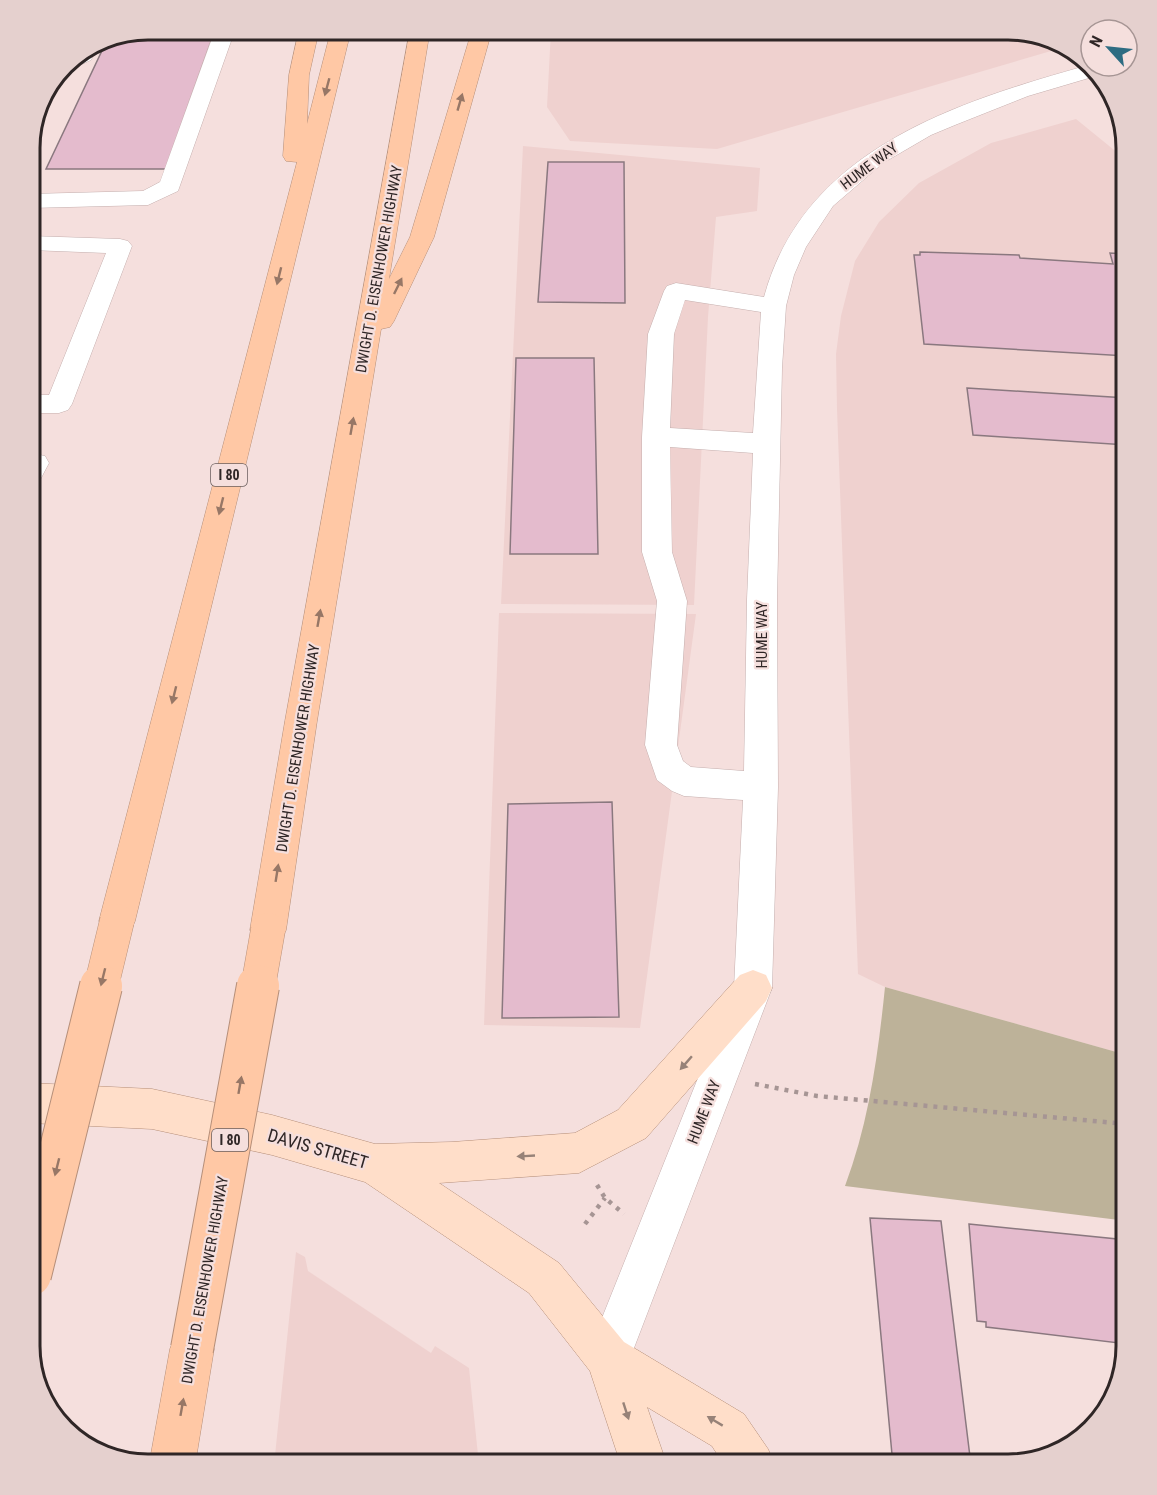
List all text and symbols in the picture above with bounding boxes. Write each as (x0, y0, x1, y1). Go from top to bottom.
north arrow (1079, 18, 1139, 78)
text: N (1085, 33, 1107, 50)
one-way arrow (322, 78, 332, 96)
one-way arrow (456, 93, 466, 111)
street label: HUME WAY (837, 139, 901, 193)
street label: DWIGHT D. EISENHOWER HIGHWAY (352, 164, 406, 374)
one-way arrow (273, 267, 283, 285)
one-way arrow (394, 277, 403, 294)
one-way arrow (348, 416, 357, 435)
road number: I 80 (211, 464, 247, 486)
one-way arrow (216, 497, 225, 515)
street label: HUME WAY (753, 601, 771, 668)
one-way arrow (315, 608, 324, 627)
street label: DWIGHT D. EISENHOWER HIGHWAY (273, 643, 323, 853)
one-way arrow (168, 686, 178, 704)
one-way arrow (273, 863, 282, 882)
one-way arrow (97, 968, 107, 987)
one-way arrow (680, 1055, 693, 1070)
one-way arrow (236, 1075, 245, 1094)
street label: HUME WAY (684, 1077, 724, 1146)
street label: DAVIS STREET (266, 1124, 371, 1173)
road number: I 80 (212, 1129, 248, 1151)
one-way arrow (516, 1152, 535, 1161)
one-way arrow (51, 1158, 61, 1176)
street label: DWIGHT D. EISENHOWER HIGHWAY (178, 1175, 232, 1385)
one-way arrow (177, 1398, 186, 1417)
one-way arrow (622, 1402, 631, 1420)
one-way arrow (707, 1416, 723, 1427)

